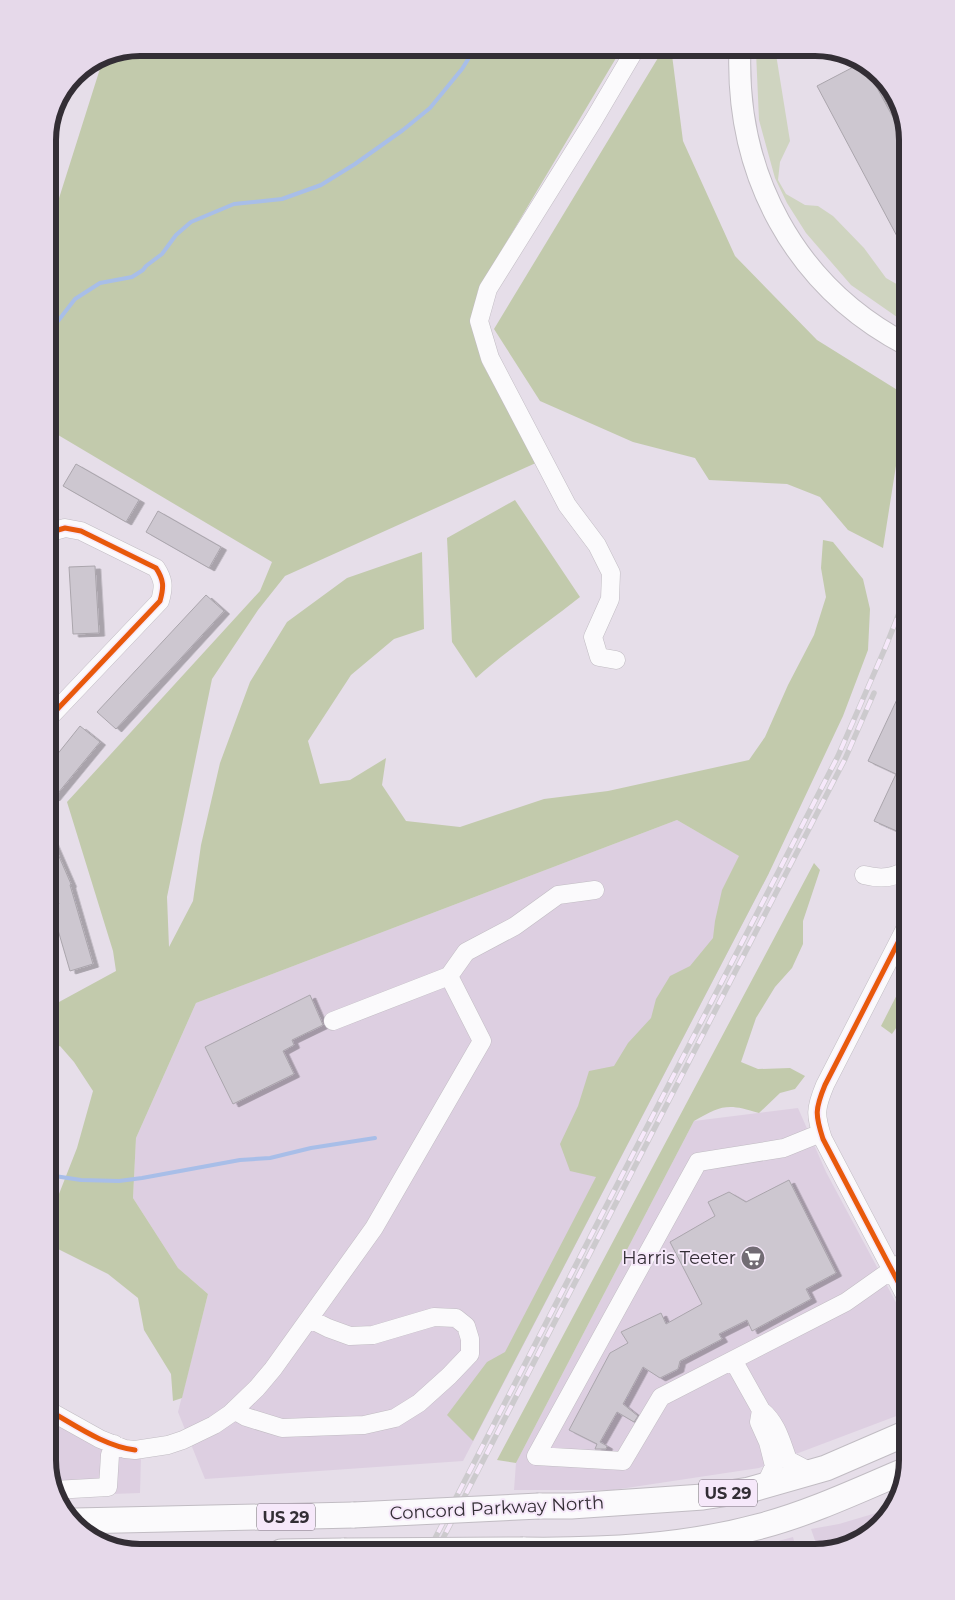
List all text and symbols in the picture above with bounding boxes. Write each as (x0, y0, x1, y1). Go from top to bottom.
supermarket icon: Harris Teeter (740, 1245, 766, 1271)
place label: Harris Teeter (622, 1247, 736, 1269)
road number: US 29 (699, 1480, 757, 1506)
street label: Concord Parkway North (389, 1491, 605, 1525)
road number: US 29 (257, 1504, 315, 1530)

